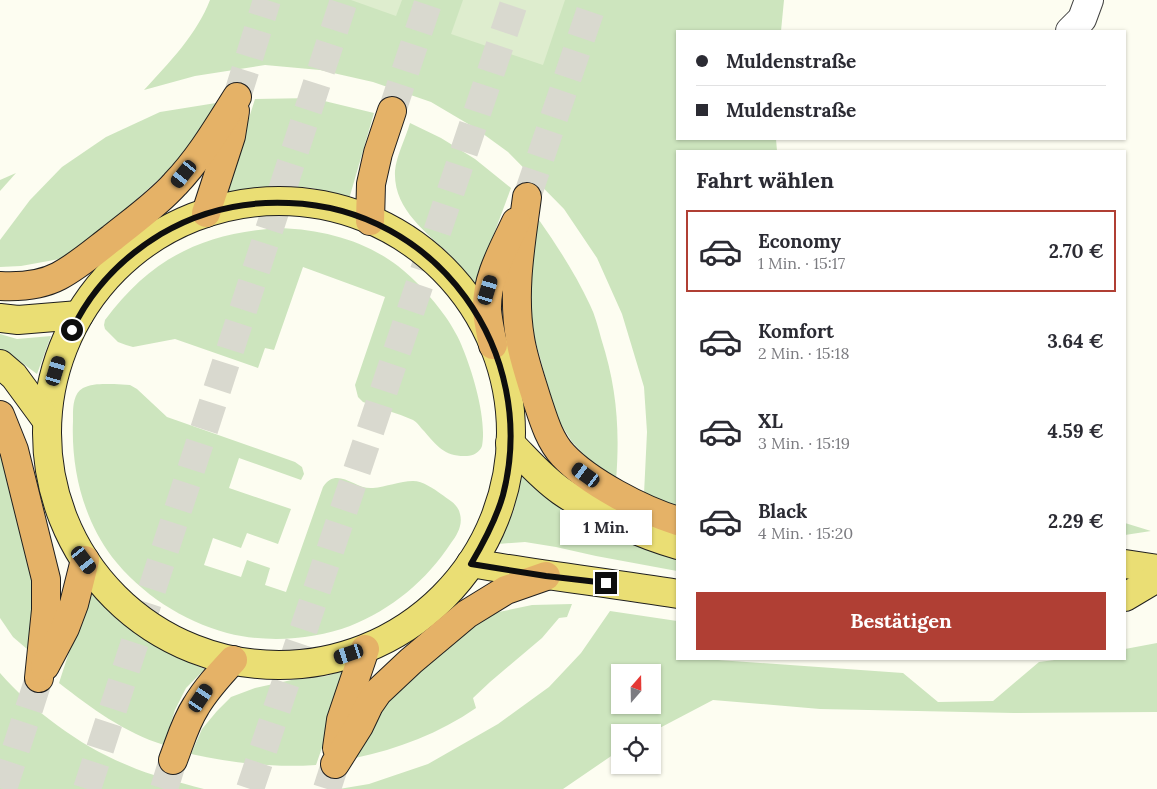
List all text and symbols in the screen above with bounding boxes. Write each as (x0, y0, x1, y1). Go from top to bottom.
text: Muldenstraße (726, 49, 856, 73)
text: Muldenstraße (726, 98, 856, 122)
car (168, 158, 199, 190)
text: Fahrt wählen (696, 166, 834, 194)
icon: car (698, 229, 743, 274)
text: Economy (758, 229, 841, 253)
text: 2.70 € (1049, 239, 1104, 263)
text: 1 Min. · 15:17 (758, 253, 845, 273)
car (476, 273, 499, 307)
route start (61, 319, 83, 341)
icon: car (698, 319, 743, 364)
text: Komfort (758, 319, 834, 343)
text: 3.64 € (1047, 329, 1104, 353)
text: 2 Min. · 15:18 (758, 343, 849, 363)
car (44, 354, 67, 388)
icon: car (698, 409, 743, 454)
text: XL (758, 409, 783, 433)
text: 4.59 € (1048, 419, 1104, 443)
text: 3 Min. · 15:19 (758, 433, 850, 453)
car (569, 460, 602, 490)
icon: car (698, 499, 743, 544)
text: Black (758, 499, 807, 523)
text: 2.29 € (1048, 509, 1104, 533)
callout: 1 Min. (560, 510, 652, 546)
text: 1 Min. (583, 517, 629, 537)
text: 4 Min. · 15:20 (758, 523, 853, 543)
car (68, 544, 99, 576)
route end (595, 572, 617, 594)
button: Bestätigen (696, 592, 1106, 650)
car (332, 642, 365, 666)
north arrow (611, 664, 661, 714)
map controls (611, 664, 661, 774)
car (186, 681, 215, 715)
button: locate (611, 724, 661, 774)

